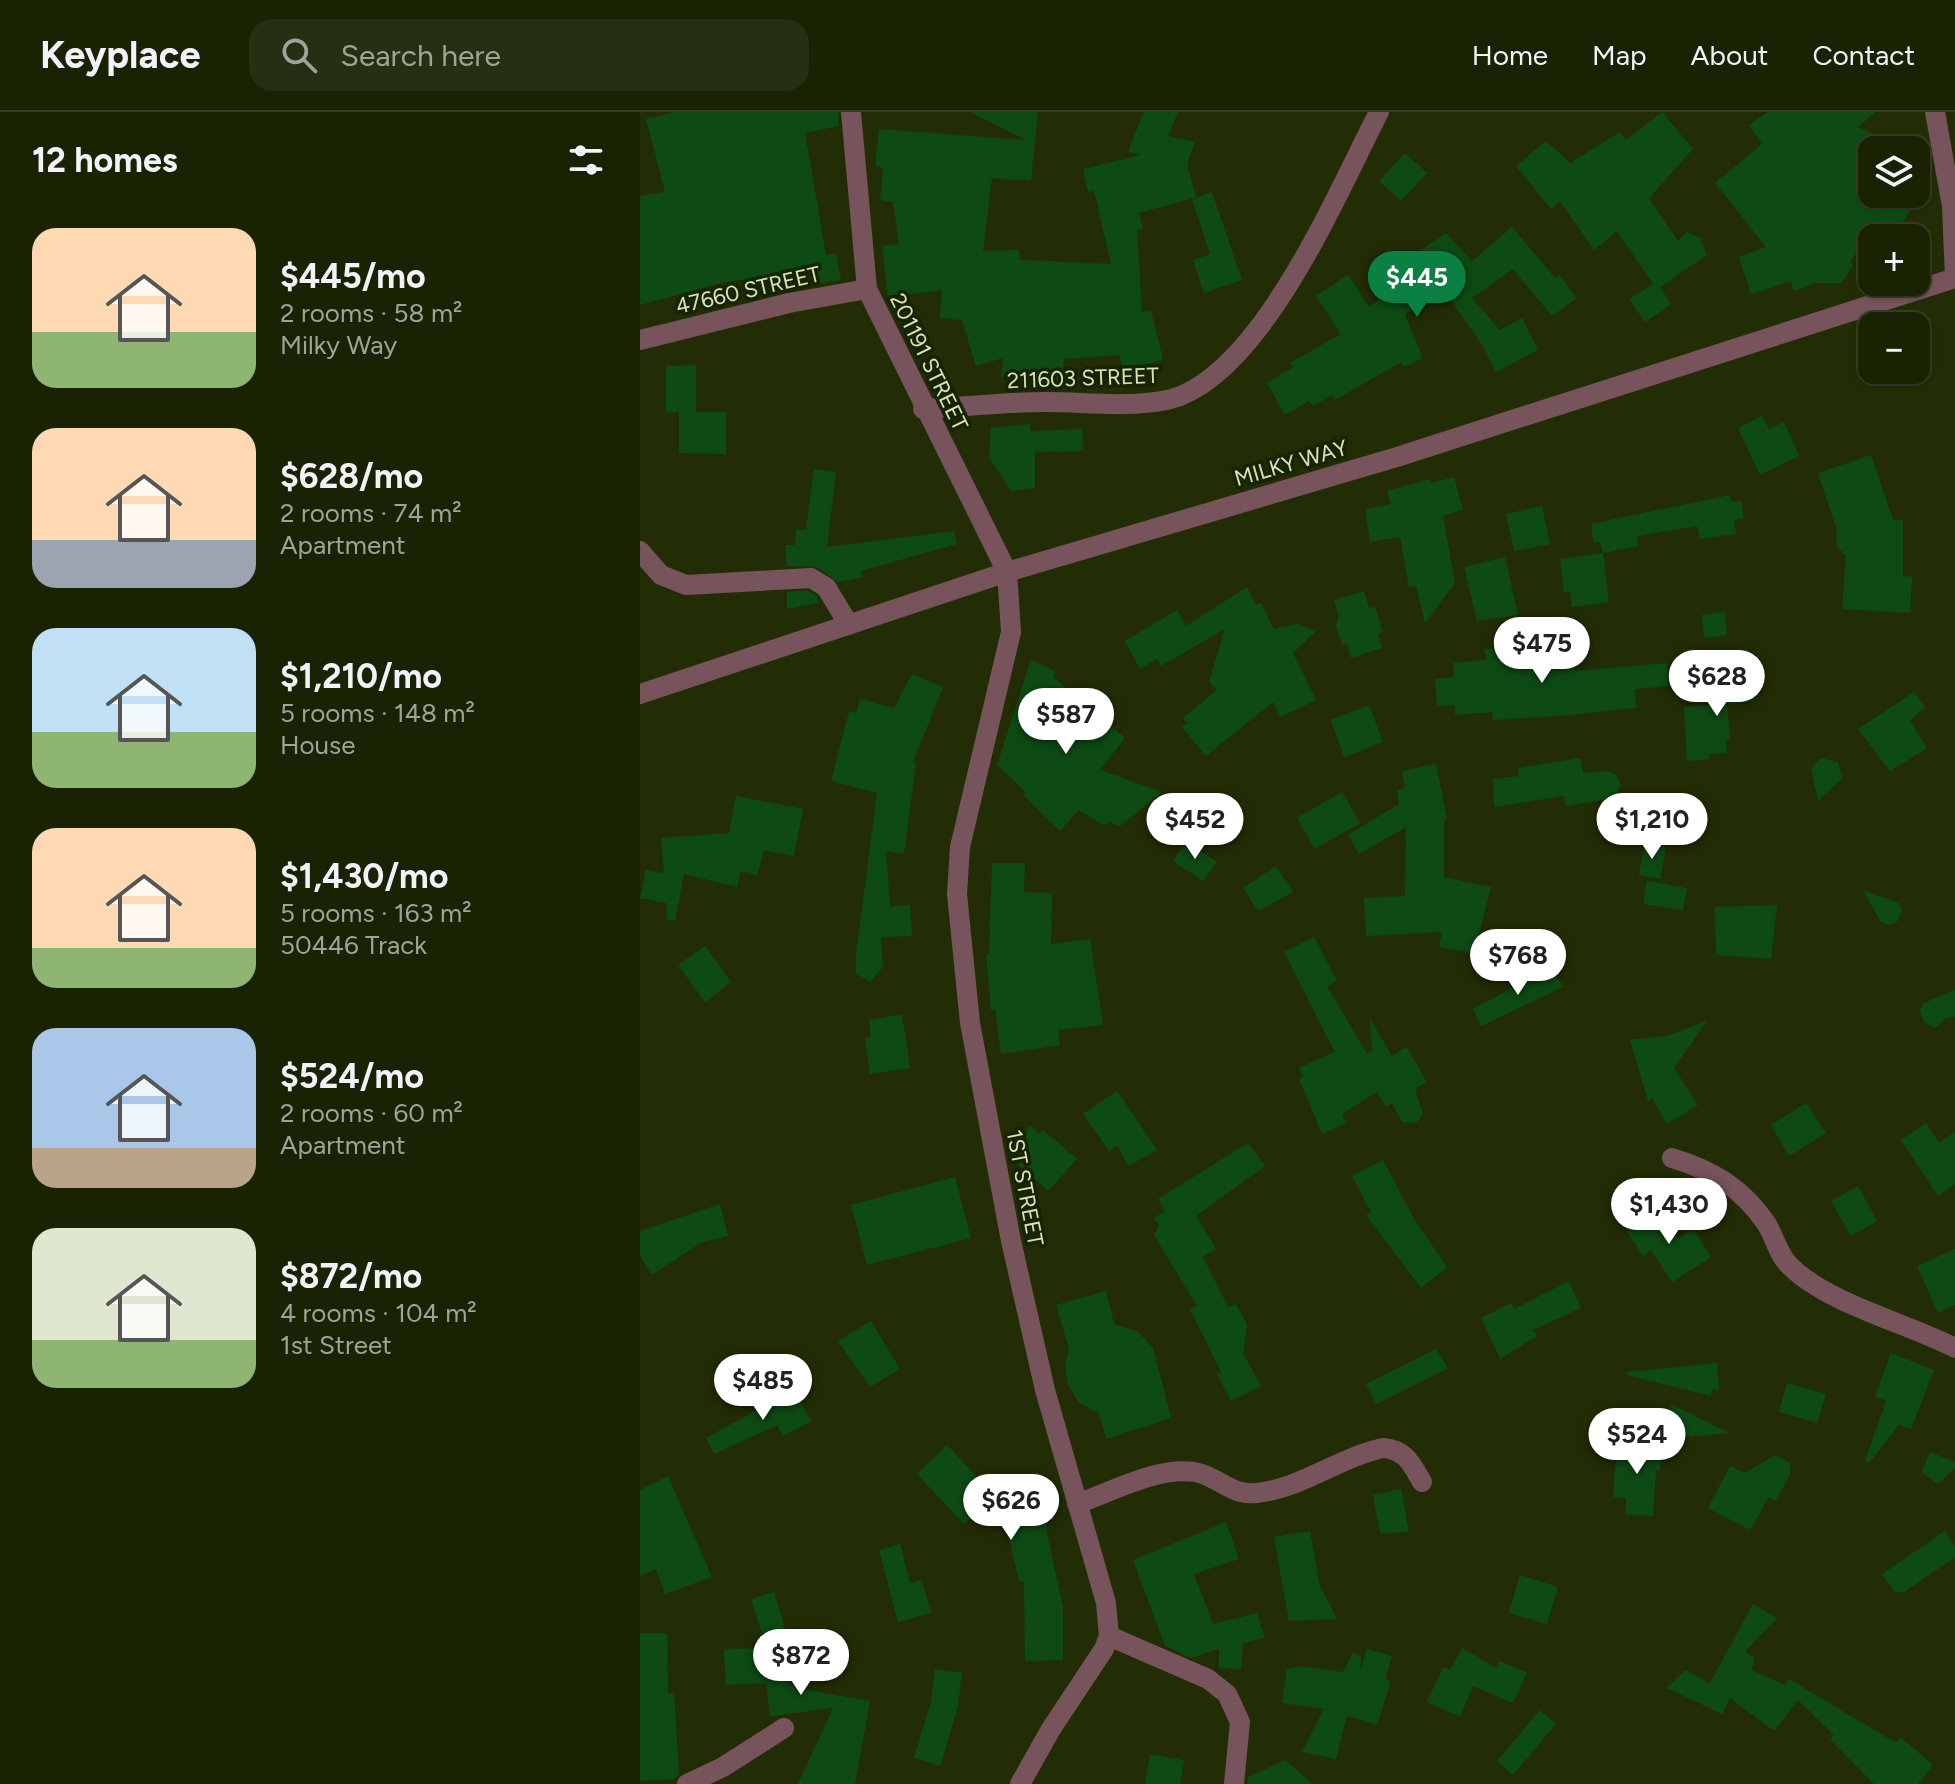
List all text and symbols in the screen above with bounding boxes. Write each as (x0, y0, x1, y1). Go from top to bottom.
search box (249, 19, 809, 91)
text: Keyplace (40, 32, 201, 78)
icon: search (277, 33, 321, 77)
text: Search here (341, 37, 501, 74)
text: Home (1472, 38, 1548, 72)
text: Map (1592, 38, 1647, 72)
text: About (1691, 38, 1768, 72)
text: Contact (1812, 38, 1915, 72)
map controls (1858, 136, 1930, 384)
button: layers (1858, 136, 1930, 208)
icon: filters (564, 138, 608, 182)
text: 12 homes (32, 140, 178, 181)
button: + (1858, 224, 1930, 296)
pin: $445 (1370, 251, 1464, 319)
text: $445/mo (280, 256, 426, 297)
icon: home (96, 260, 192, 356)
street label: 47660 STREET (673, 260, 823, 320)
text: $445 (1386, 261, 1448, 293)
street label: 201191 STREET (884, 289, 974, 435)
text: 2 rooms · 58 m² (280, 297, 462, 329)
button: − (1858, 312, 1930, 384)
text: Milky Way (280, 329, 397, 361)
street label: 211603 STREET (1007, 362, 1159, 394)
street label: MILKY WAY (1231, 434, 1351, 492)
text: $628/mo (280, 456, 423, 497)
icon: home (96, 460, 192, 556)
text: 2 rooms · 74 m² (280, 497, 462, 529)
text: Apartment (280, 529, 406, 561)
pin: $475 (1495, 617, 1589, 685)
text: $475 (1512, 627, 1572, 659)
pin: $628 (1670, 650, 1764, 718)
text: $1,210/mo (280, 656, 442, 697)
icon: home (96, 660, 192, 756)
text: $628 (1687, 660, 1747, 692)
pin: $587 (1019, 688, 1113, 756)
text: 5 rooms · 148 m² (280, 697, 475, 729)
text: $587 (1036, 698, 1096, 730)
text: House (280, 729, 355, 761)
pin: $452 (1148, 793, 1242, 861)
pin: $1,210 (1587, 793, 1717, 861)
text: $452 (1164, 803, 1226, 835)
text: $1,210 (1615, 803, 1689, 835)
text: $1,430/mo (280, 856, 448, 897)
icon: home (96, 860, 192, 956)
text: 5 rooms · 163 m² (280, 897, 472, 929)
text: 50446 Track (280, 929, 427, 961)
pin: $768 (1471, 929, 1565, 997)
text: $768 (1488, 939, 1548, 971)
text: $524/mo (280, 1056, 424, 1097)
icon: home (96, 1060, 192, 1156)
text: 2 rooms · 60 m² (280, 1097, 463, 1129)
street label: 1ST STREET (1001, 1128, 1049, 1248)
text: Apartment (280, 1129, 406, 1161)
pin: $1,430 (1604, 1178, 1734, 1246)
text: $1,430 (1629, 1188, 1709, 1220)
text: $872/mo (280, 1256, 422, 1297)
icon: home (96, 1260, 192, 1356)
text: 4 rooms · 104 m² (280, 1297, 477, 1329)
text: 1st Street (280, 1329, 392, 1361)
pin: $485 (716, 1354, 810, 1422)
text: $485 (732, 1364, 794, 1396)
pin: $524 (1590, 1408, 1684, 1476)
text: $524 (1606, 1418, 1668, 1450)
pin: $626 (964, 1474, 1058, 1542)
text: $626 (981, 1484, 1041, 1516)
pin: $872 (754, 1629, 848, 1697)
text: $872 (771, 1639, 831, 1671)

